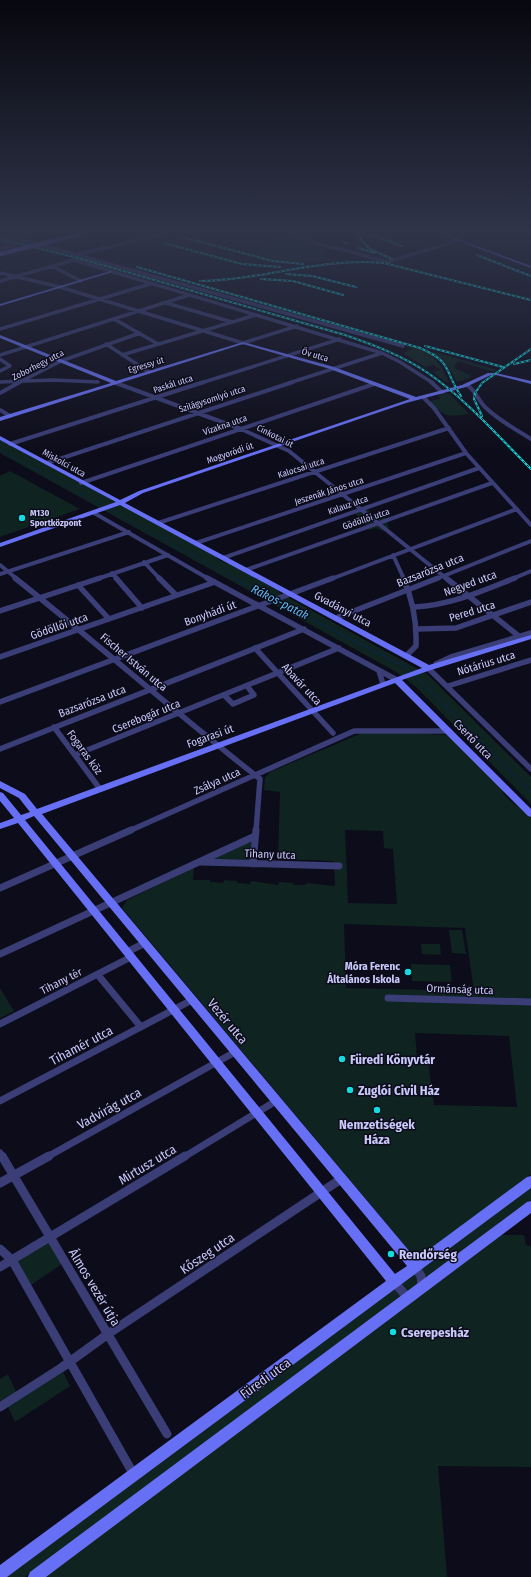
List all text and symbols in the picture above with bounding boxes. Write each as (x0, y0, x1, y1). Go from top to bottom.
street label: Öv utca (300, 346, 330, 364)
street label: Zoborhegy utca (10, 347, 66, 382)
street label: Egressy út (127, 355, 165, 375)
street label: Paskál utca (152, 373, 195, 395)
street label: Szilágysomlyó utca (177, 383, 247, 414)
street label: Vízakna utca (202, 413, 249, 437)
street label: Cinkotai út (255, 423, 295, 450)
street label: Mogyoródi út (205, 440, 255, 466)
street label: Miskolci utca (41, 447, 88, 479)
street label: Kalocsai utca (277, 456, 326, 480)
street label: Jeszenák János utca (293, 475, 365, 507)
street label: Kalauz utca (327, 493, 370, 517)
street label: Gödöllői utca (341, 506, 391, 532)
place label: M130 Sportközpont (30, 508, 82, 528)
marker: M130 Sportközpont (17, 513, 27, 523)
street label: Bazsarózsa utca (395, 551, 466, 590)
street label: Negyed utca (442, 568, 498, 599)
water label: Rákos-patak (249, 582, 311, 622)
street label: Gvadányi utca (312, 589, 374, 630)
street label: Bonyhádi út (182, 598, 238, 629)
street label: Pered utca (448, 598, 497, 625)
street label: Gödöllői utca (29, 611, 90, 642)
street label: Fischer István utca (98, 631, 170, 694)
street label: Nótárius utca (455, 648, 517, 678)
street label: Abavár utca (279, 661, 324, 708)
street label: Bazsarózsa utca (57, 683, 128, 720)
street label: Cserebogár utca (110, 697, 182, 736)
street label: Csertő utca (450, 717, 495, 762)
street label: Fogarasi út (185, 722, 236, 751)
street label: Fogaras köz (64, 728, 105, 778)
street label: Zsálya utca (192, 765, 243, 797)
street label: Tihany utca (244, 847, 296, 862)
place label: Móra Ferenc Általános Iskola (326, 960, 401, 986)
street label: Tihany tér (38, 965, 84, 997)
marker: Móra Ferenc Általános Iskola (403, 967, 413, 977)
street label: Ormánság utca (426, 982, 494, 997)
street label: Vezér utca (204, 996, 251, 1047)
street label: Tihamér utca (47, 1023, 115, 1068)
place label: Füredi Könyvtár (350, 1052, 435, 1067)
marker: Füredi Könyvtár (337, 1054, 347, 1064)
place label: Zuglói Civil Ház (358, 1083, 440, 1098)
street label: Vadvirág utca (75, 1085, 144, 1132)
marker: Zuglói Civil Ház (345, 1085, 355, 1095)
marker: Nemzetiségek Háza (372, 1105, 382, 1115)
place label: Nemzetiségek Háza (339, 1117, 415, 1147)
street label: Mirtusz utca (116, 1141, 179, 1187)
street label: Kőszeg utca (177, 1230, 237, 1277)
street label: Álmos vezér útja (66, 1246, 124, 1329)
place label: Rendőrség (399, 1247, 457, 1262)
marker: Rendőrség (386, 1249, 396, 1259)
place label: Cserepesház (401, 1325, 470, 1340)
marker: Cserepesház (388, 1327, 398, 1337)
street label: Füredi utca (237, 1355, 293, 1402)

